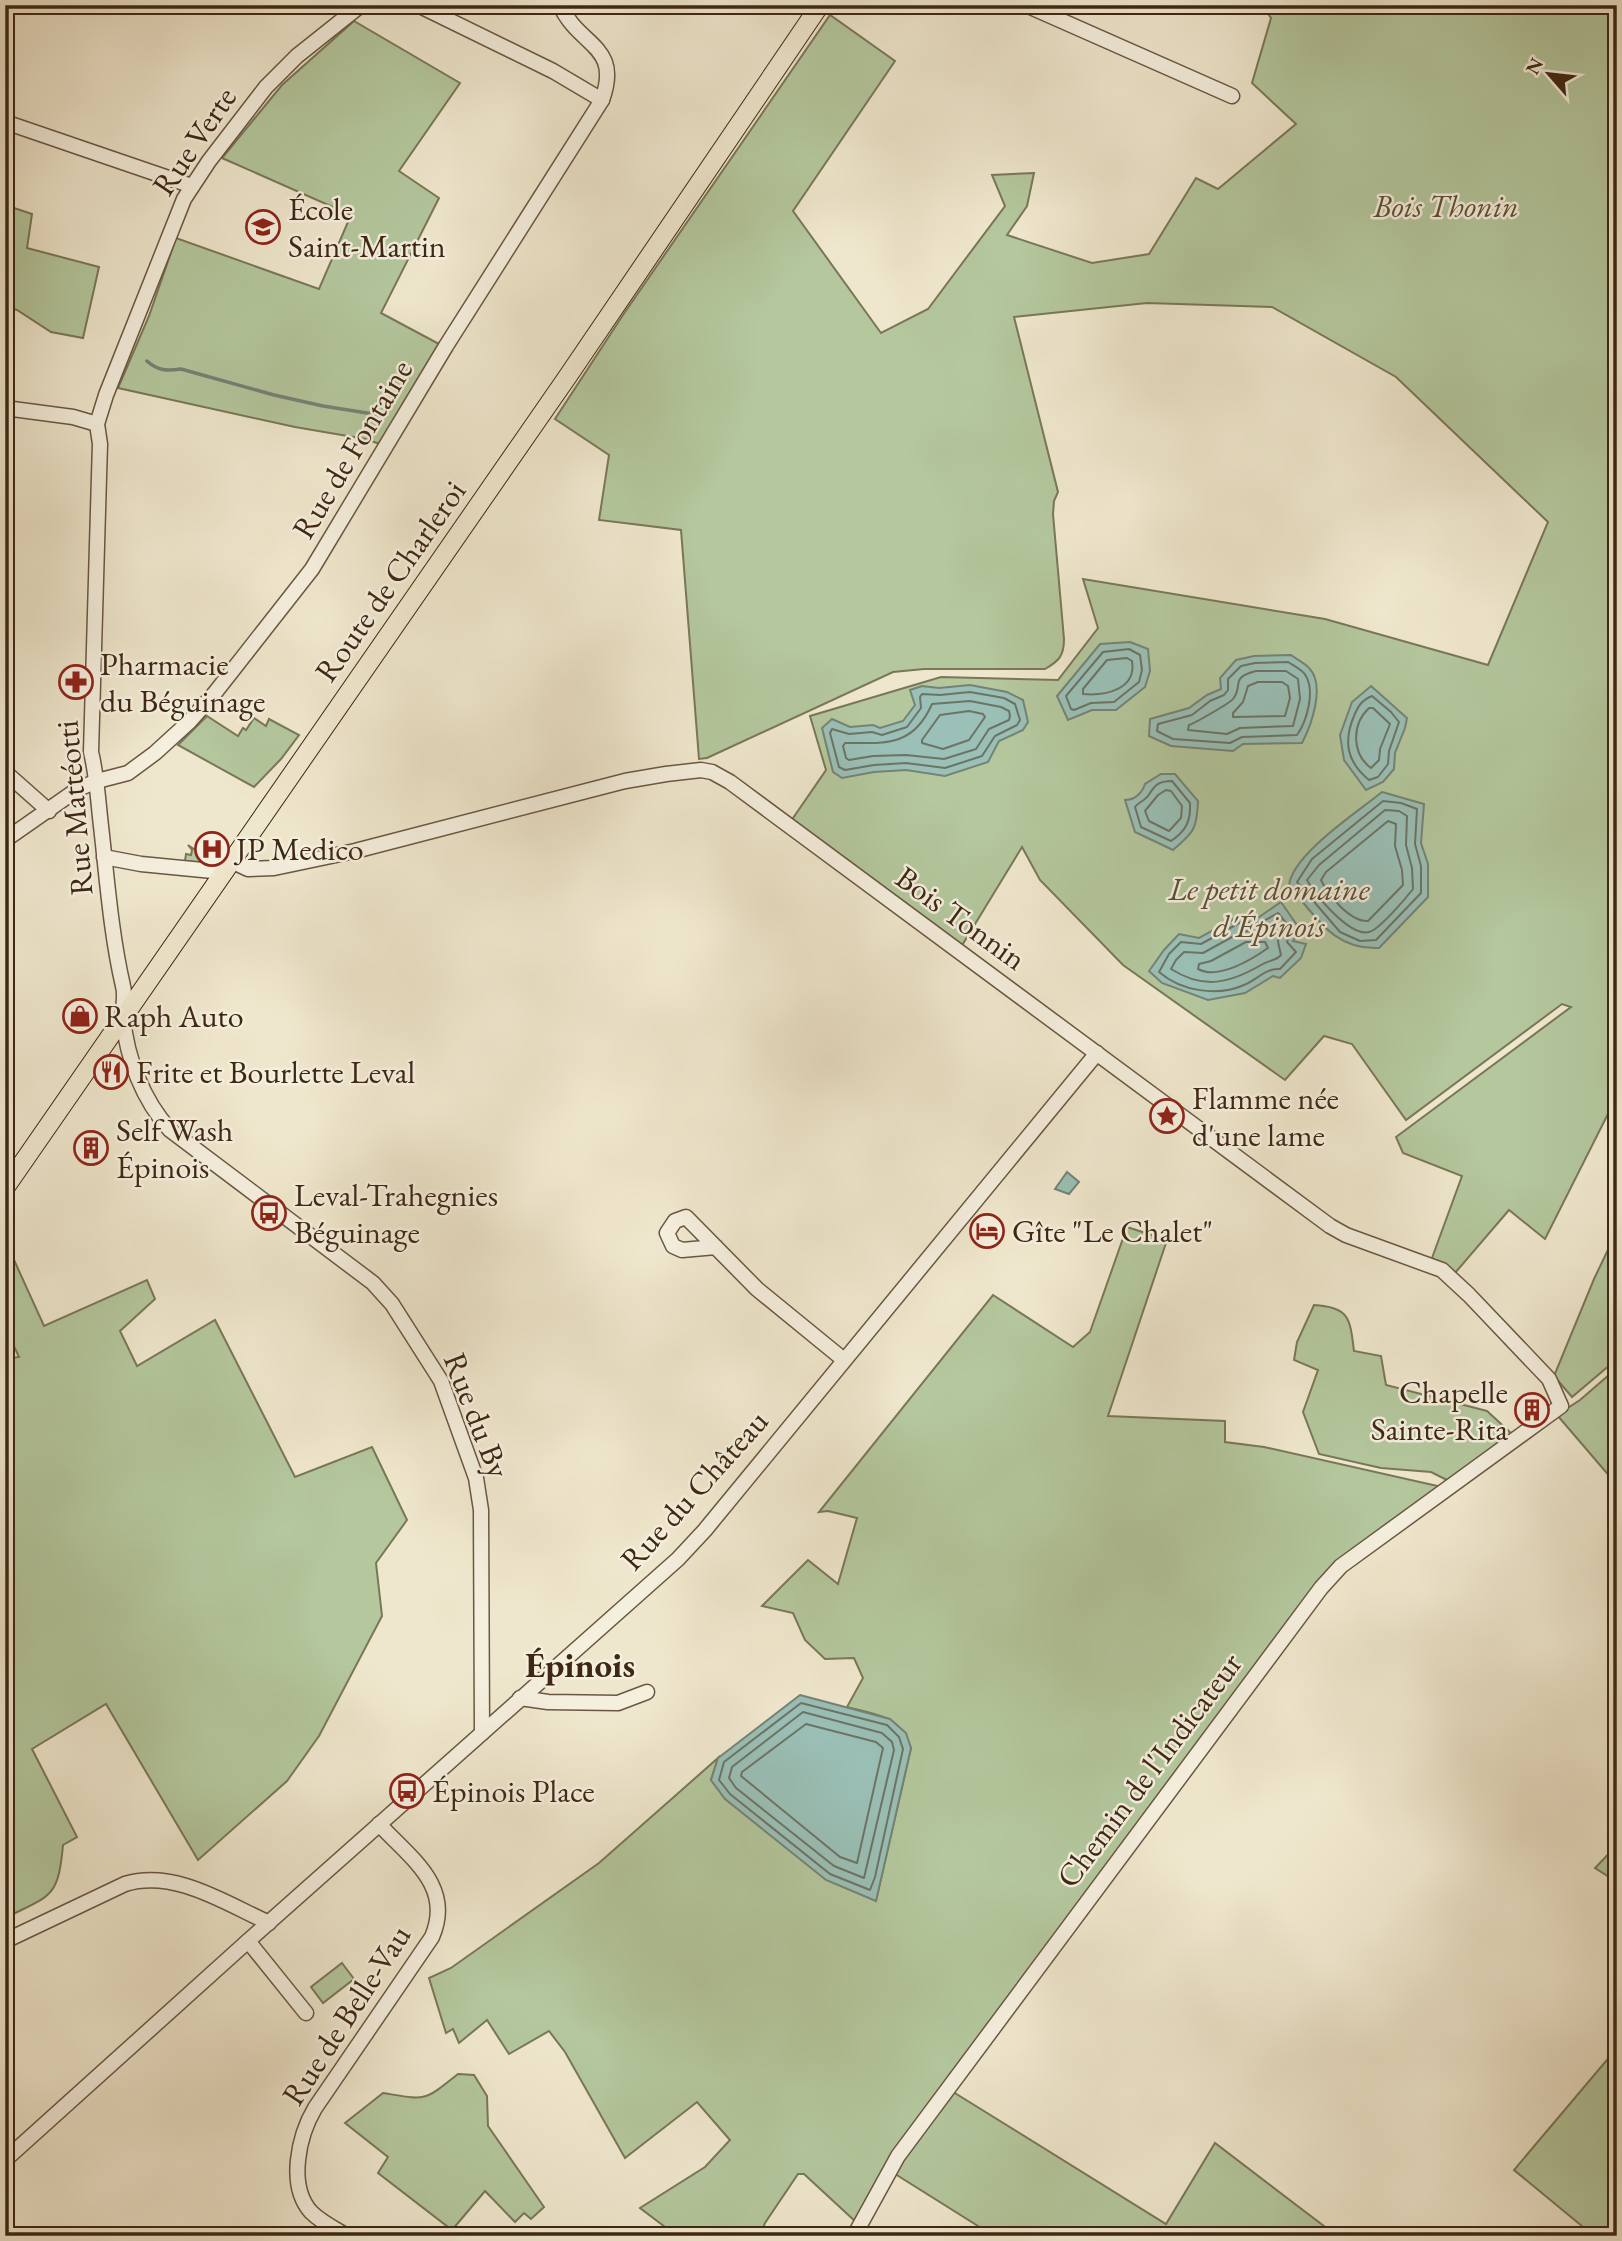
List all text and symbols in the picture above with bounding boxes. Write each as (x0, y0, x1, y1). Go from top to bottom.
north arrow (1514, 38, 1584, 108)
text: N (1520, 53, 1549, 79)
street label: Rue Verte (142, 78, 246, 204)
park label: Bois Thonin (1372, 185, 1519, 227)
place label: École Saint-Martin (288, 188, 446, 267)
school or university icon: École Saint-Martin (244, 208, 282, 246)
street label: Rue de Fontaine (282, 352, 422, 546)
street label: Route de Charleroi (305, 472, 475, 690)
place label: Pharmacie du Béguinage (100, 643, 265, 722)
pharmacy icon: Pharmacie du Béguinage (57, 663, 95, 701)
street label: Rue Mattéotti (45, 719, 103, 897)
place label: JP Medico (233, 828, 364, 870)
hospital icon: JP Medico (193, 830, 231, 868)
street label: Bois Tonnin (887, 856, 1035, 980)
park label: Le petit domaine d'Épinois (1167, 868, 1371, 947)
place label: Raph Auto (104, 995, 244, 1037)
shop icon: Raph Auto (61, 997, 99, 1035)
place label: Frite et Bourlette Leval (136, 1051, 416, 1093)
restaurant icon: Frite et Bourlette Leval (92, 1053, 130, 1091)
place label: Flamme née d'une lame (1192, 1077, 1339, 1156)
place icon: Flamme née d'une lame (1148, 1097, 1186, 1135)
place label: Self Wash Épinois (116, 1109, 233, 1188)
building icon: Self Wash Épinois (72, 1129, 110, 1167)
place label: Leval-Trahegnies Béguinage (294, 1174, 498, 1253)
bus stop icon: Leval-Trahegnies Béguinage (250, 1194, 288, 1232)
place label: Gîte "Le Chalet" (1012, 1210, 1213, 1252)
hotel icon: Gîte "Le Chalet" (968, 1212, 1006, 1250)
street label: Rue du By (434, 1346, 520, 1485)
place label: Chapelle Sainte-Rita (1371, 1371, 1508, 1450)
building icon: Chapelle Sainte-Rita (1513, 1391, 1551, 1429)
street label: Rue du Château (611, 1401, 777, 1579)
district label: Épinois (525, 1642, 635, 1687)
street label: Chemin de l'Indicateur (1047, 1644, 1251, 1896)
place label: Épinois Place (432, 1770, 595, 1812)
bus stop icon: Épinois Place (388, 1772, 426, 1810)
street label: Rue de Belle-Vau (272, 1917, 420, 2113)

